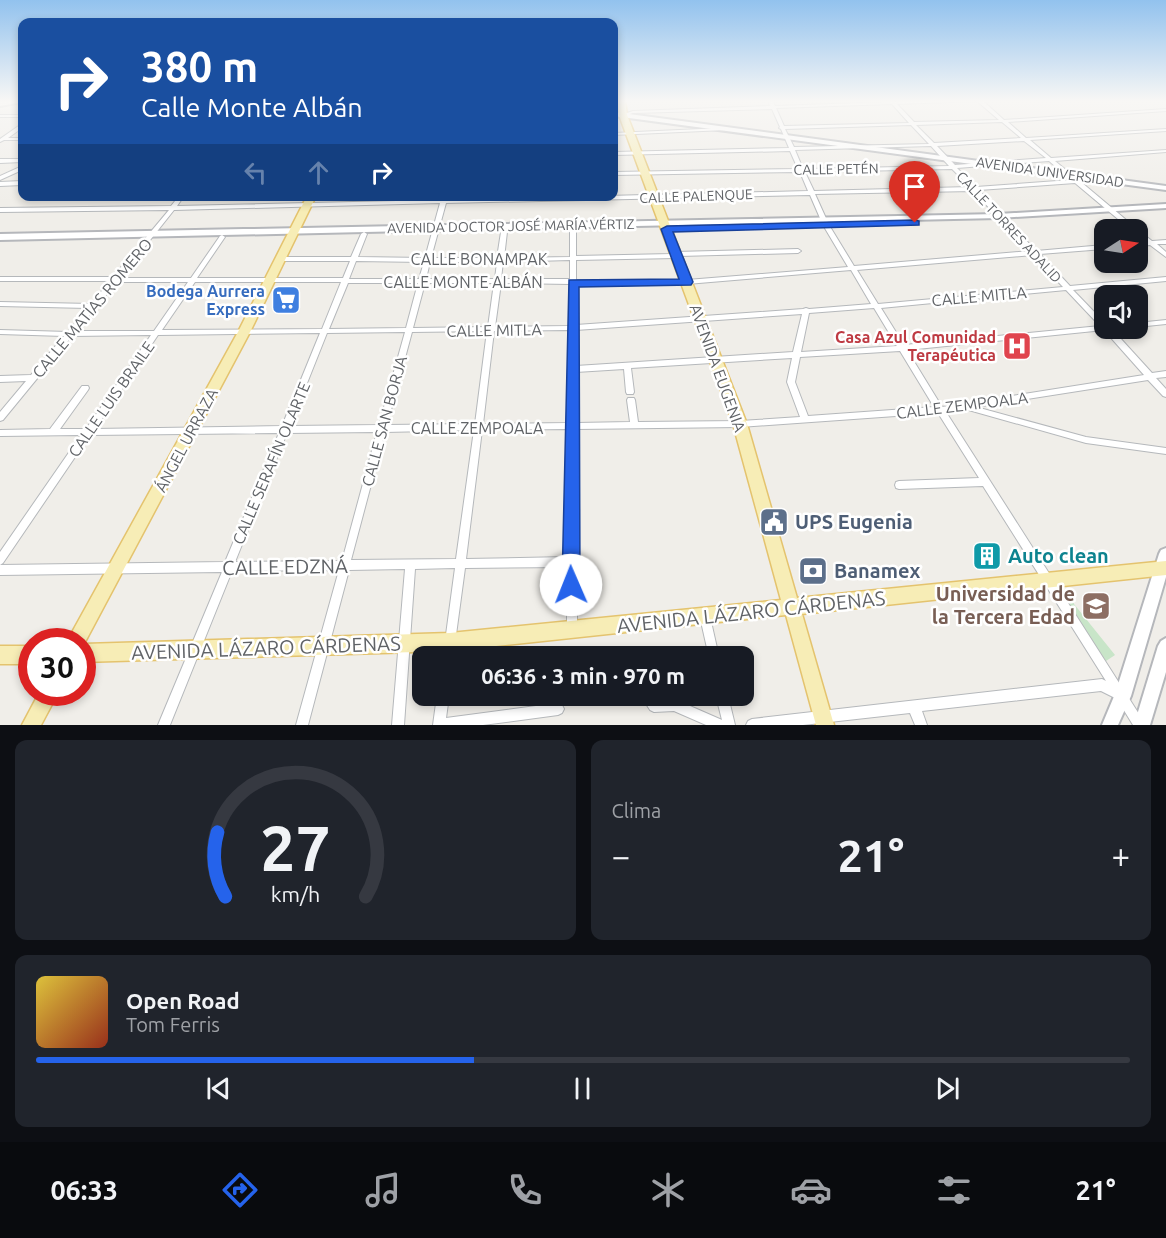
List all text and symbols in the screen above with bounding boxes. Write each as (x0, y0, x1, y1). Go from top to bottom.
icon: right (42, 42, 120, 120)
text: 380 m (141, 43, 258, 90)
text: Calle Monte Albán (141, 92, 363, 122)
street label: AVENIDA UNIVERSIDAD (975, 154, 1125, 190)
icon: left (239, 156, 272, 189)
icon: ahead (302, 156, 335, 189)
icon: right (365, 156, 398, 189)
street label: CALLE PETÉN (793, 159, 879, 178)
pin (889, 161, 940, 223)
street label: CALLE TORRES ADALID (953, 168, 1065, 286)
icon: arrive (898, 170, 931, 203)
street label: CALLE PALENQUE (639, 186, 753, 206)
street label: AVENIDA DOCTOR JOSÉ MARÍA VÉRTIZ (387, 215, 635, 236)
north arrow (1094, 219, 1148, 273)
map controls (1094, 219, 1148, 339)
street label: CALLE MATÍAS ROMERO (27, 233, 156, 381)
street label: CALLE BONAMPAK (411, 250, 548, 268)
street label: CALLE MONTE ALBÁN (383, 271, 543, 291)
place label: Bodega Aurrera Express (146, 282, 265, 318)
street label: CALLE MITLA (931, 283, 1028, 309)
supermarket icon: Bodega Aurrera Express (270, 284, 302, 316)
button: sound (1094, 285, 1148, 339)
street label: AVENIDA EUGENIA (687, 302, 750, 435)
street label: CALLE MITLA (446, 320, 542, 340)
place label: Casa Azul Comunidad Terapéutica (835, 328, 996, 364)
hospital icon: Casa Azul Comunidad Terapéutica (1001, 330, 1033, 362)
street label: CALLE LUIS BRAILE (64, 338, 158, 460)
street label: CALLE SAN BORJA (358, 353, 410, 488)
street label: CALLE SERAFÍN OLARTE (227, 378, 313, 547)
street label: ÁNGEL URRAZA (149, 384, 221, 495)
street label: CALLE ZEMPOALA (895, 388, 1030, 422)
street label: CALLE ZEMPOALA (411, 419, 544, 437)
public building icon: UPS Eugenia (758, 506, 790, 538)
place label: UPS Eugenia (795, 510, 913, 533)
building icon: Auto clean (971, 540, 1003, 572)
place label: Auto clean (1008, 544, 1109, 567)
position arrow (539, 553, 603, 617)
street label: CALLE EDZNÁ (222, 554, 348, 579)
bank icon: Banamex (797, 555, 829, 587)
place label: Banamex (834, 559, 920, 582)
place label: Universidad de la Tercera Edad (932, 582, 1075, 628)
street label: AVENIDA LÁZARO CÁRDENAS (616, 586, 886, 637)
school or university icon: Universidad de la Tercera Edad (1080, 590, 1112, 622)
speed limit sign: 30 (18, 628, 96, 706)
street label: AVENIDA LÁZARO CÁRDENAS (131, 631, 401, 664)
text: 06:36 · 3 min · 970 m (481, 663, 685, 688)
text: Clima (612, 799, 661, 822)
text: 27 (260, 813, 330, 883)
text: 21° (837, 830, 904, 881)
text: − (612, 837, 630, 874)
text: + (1111, 837, 1130, 874)
text: km/h (270, 882, 320, 906)
text: Open Road (126, 988, 240, 1013)
text: Tom Ferris (126, 1013, 220, 1036)
icon: previous (202, 1072, 235, 1105)
icon: pause (566, 1072, 599, 1105)
icon: next (931, 1072, 964, 1105)
icon: directions (219, 1169, 261, 1211)
icon: music (362, 1169, 404, 1211)
icon: phone (504, 1169, 546, 1211)
icon: climate (647, 1169, 689, 1211)
icon: car (790, 1169, 832, 1211)
icon: filters (933, 1169, 975, 1211)
text: 06:33 (50, 1175, 118, 1205)
text: 21° (1076, 1175, 1116, 1205)

